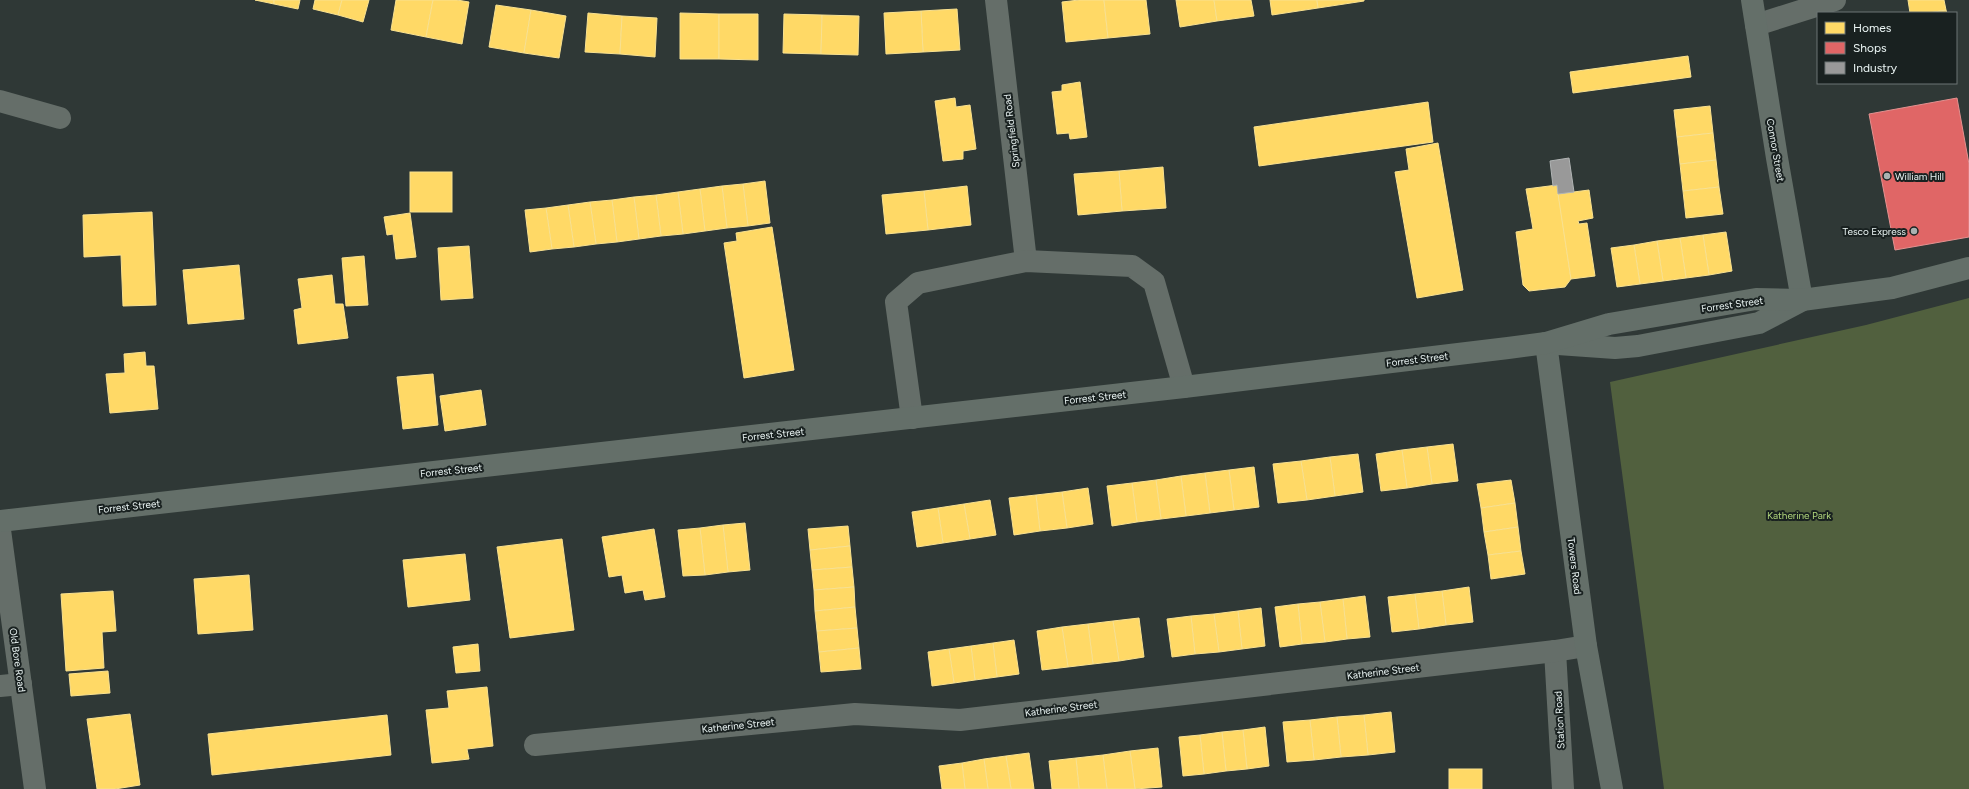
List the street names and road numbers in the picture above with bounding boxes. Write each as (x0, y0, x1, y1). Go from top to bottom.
street label: Springfield Road (1001, 93, 1022, 169)
street label: Connor Street (1764, 118, 1787, 183)
street label: Forrest Street (1700, 294, 1764, 315)
street label: Forrest Street (1385, 349, 1449, 370)
street label: Forrest Street (1063, 388, 1127, 407)
street label: Forrest Street (741, 425, 805, 444)
street label: Forrest Street (419, 461, 483, 480)
street label: Forrest Street (97, 497, 161, 516)
street label: Towers Road (1565, 537, 1584, 595)
street label: Old Bore Road (7, 627, 28, 693)
street label: Katherine Street (1346, 661, 1420, 682)
street label: Station Road (1551, 691, 1568, 749)
street label: Katherine Street (1024, 698, 1098, 719)
street label: Katherine Street (701, 715, 775, 736)

